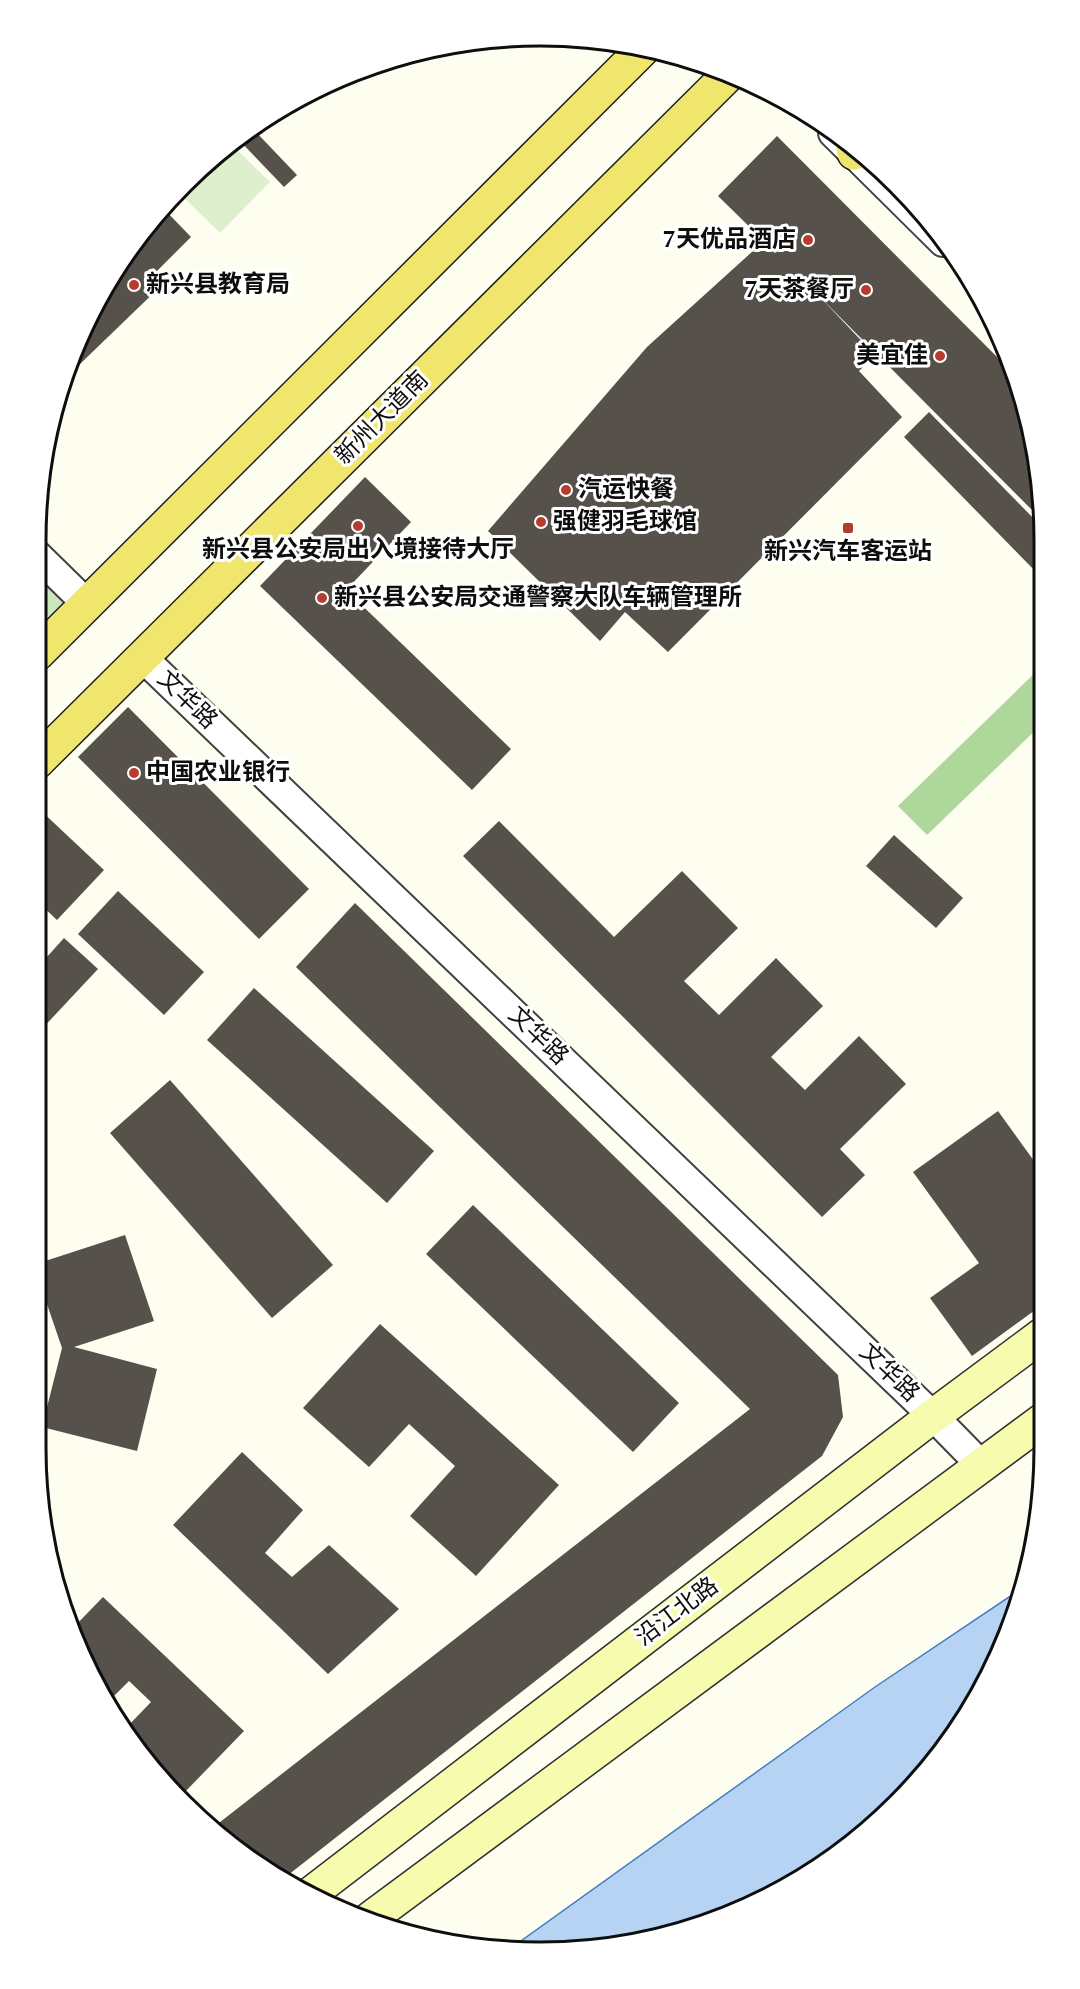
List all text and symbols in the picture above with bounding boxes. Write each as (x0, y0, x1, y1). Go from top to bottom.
place label: 7天优品酒店 (663, 222, 796, 258)
marker: 7天优品酒店 (801, 233, 815, 247)
place label: 新兴县教育局 (146, 267, 290, 303)
place label: 7天茶餐厅 (745, 272, 854, 308)
marker: 新兴县教育局 (127, 278, 141, 292)
marker: 7天茶餐厅 (859, 283, 873, 297)
place label: 美宜佳 (856, 338, 928, 374)
marker: 美宜佳 (933, 349, 947, 363)
street label: 新州大道南 (327, 363, 437, 473)
place label: 汽运快餐 (578, 472, 674, 508)
marker: 汽运快餐 (559, 483, 573, 497)
place label: 强健羽毛球馆 (553, 504, 697, 540)
marker: 强健羽毛球馆 (534, 515, 548, 529)
marker: 新兴县公安局出入境接待大厅 (351, 519, 365, 533)
marker: 新兴汽车客运站 (841, 521, 855, 535)
place label: 新兴县公安局出入境接待大厅 (202, 532, 514, 568)
place label: 新兴汽车客运站 (764, 534, 932, 570)
place label: 新兴县公安局交通警察大队车辆管理所 (334, 580, 742, 616)
marker: 新兴县公安局交通警察大队车辆管理所 (315, 591, 329, 605)
street label: 文华路 (149, 662, 225, 738)
place label: 中国农业银行 (146, 755, 290, 791)
marker: 中国农业银行 (127, 766, 141, 780)
street label: 文华路 (500, 998, 576, 1074)
street label: 文华路 (851, 1335, 927, 1411)
street label: 沿江北路 (628, 1569, 726, 1655)

